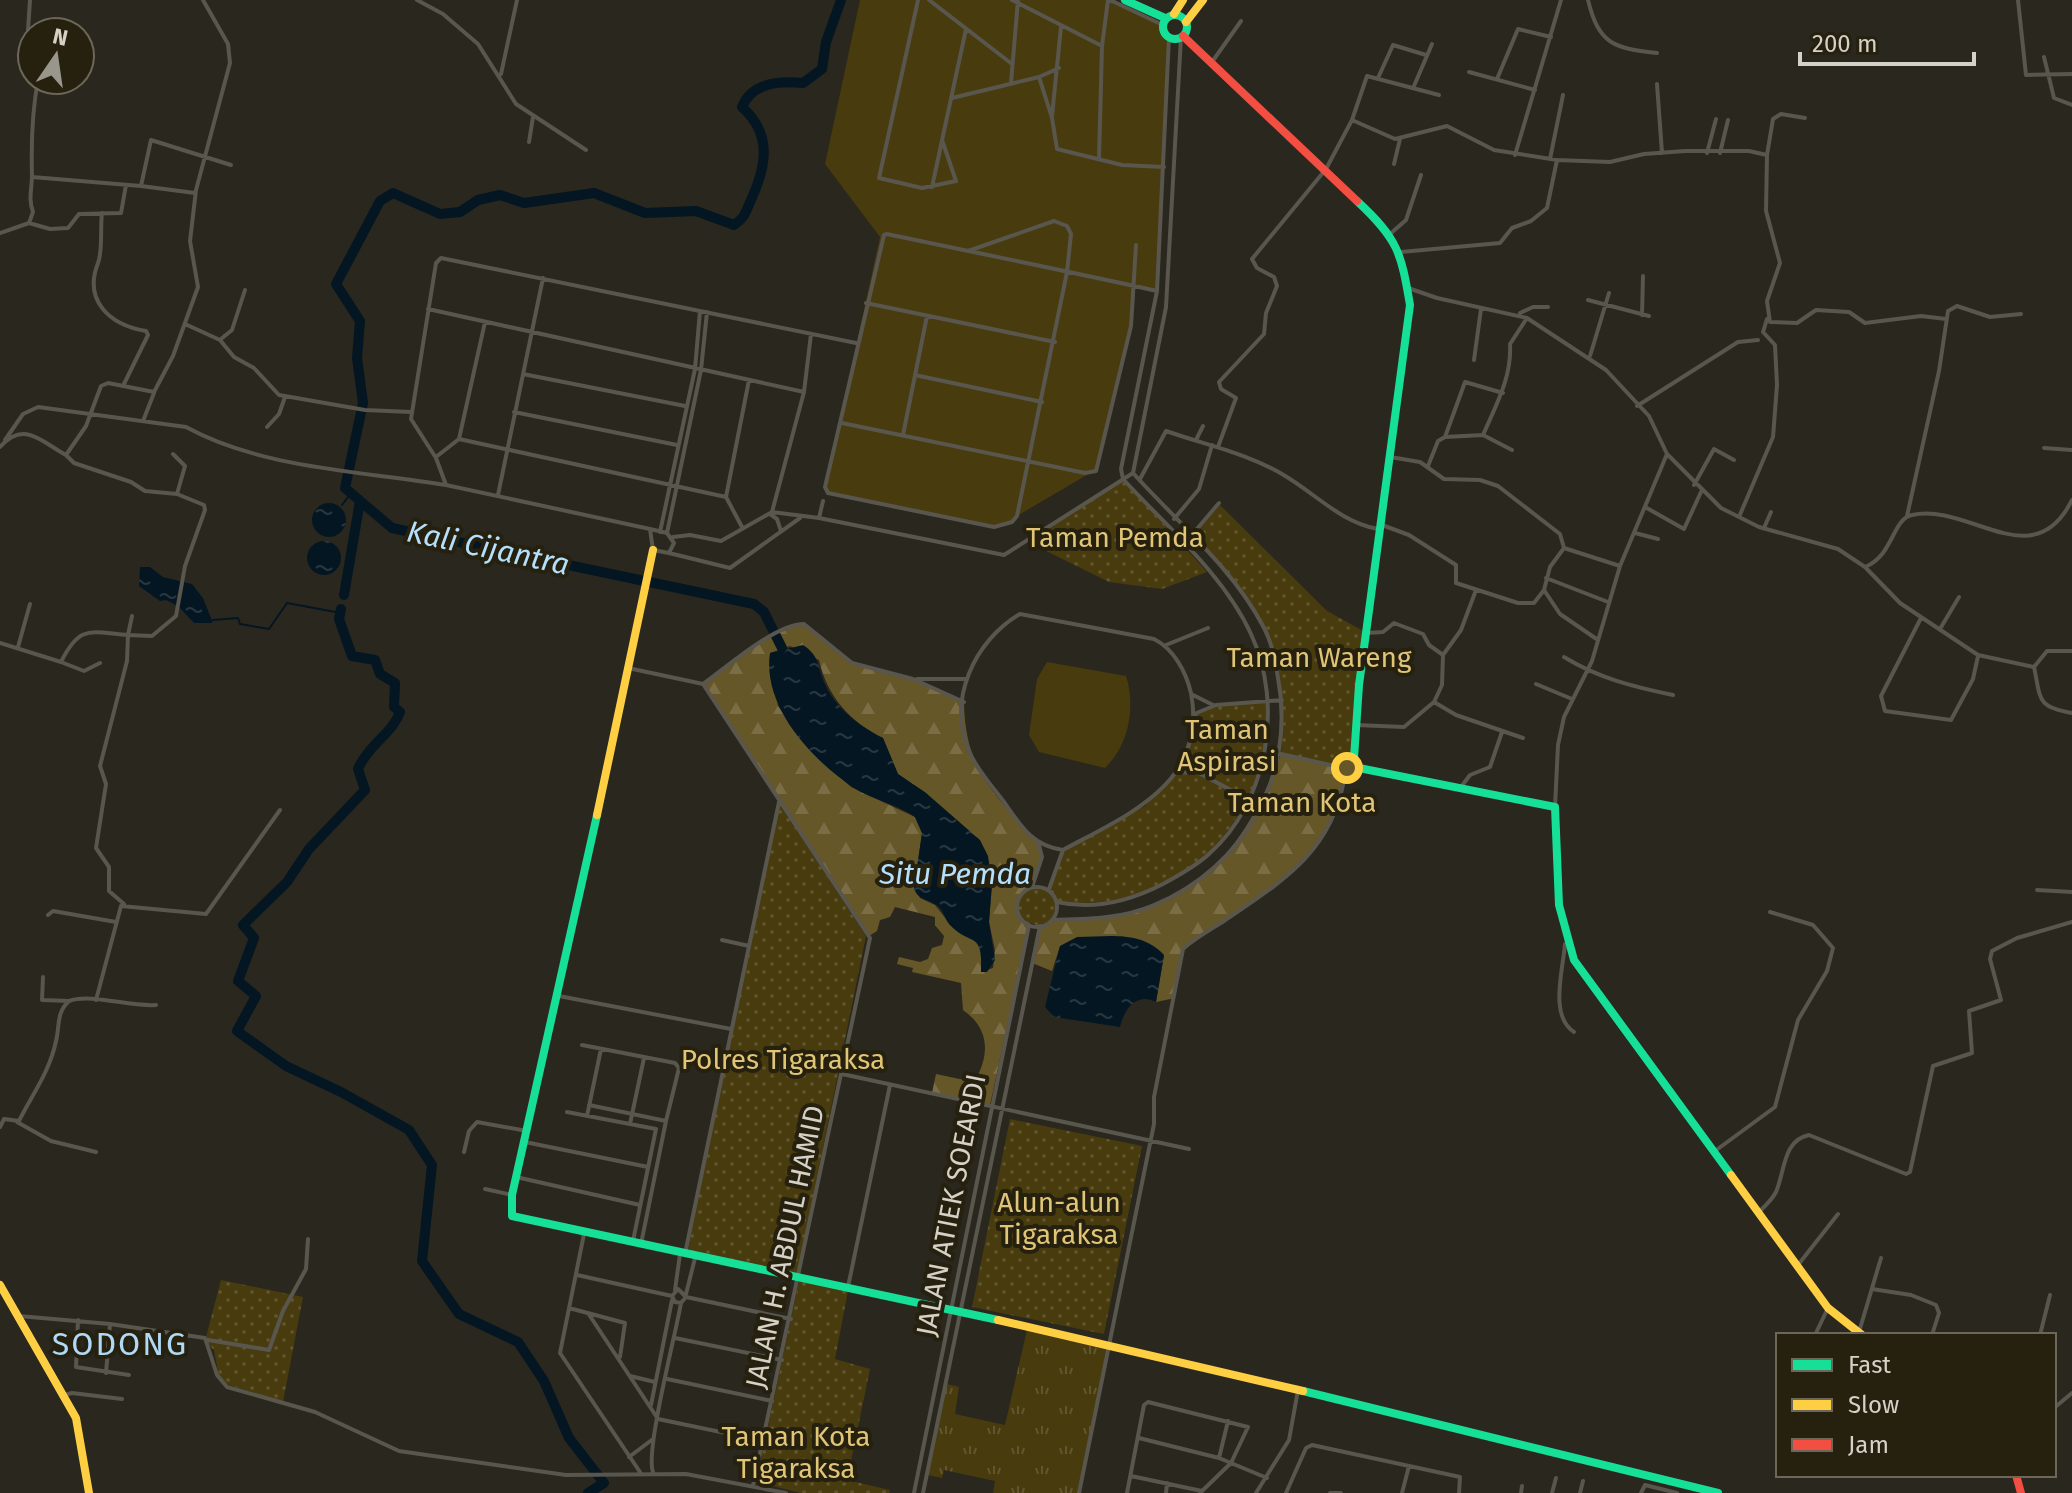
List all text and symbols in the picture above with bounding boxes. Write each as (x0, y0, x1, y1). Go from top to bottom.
north arrow (16, 16, 96, 96)
scale bar (1800, 16, 1974, 66)
text: N (50, 22, 71, 52)
text: 200 m (1812, 30, 1878, 58)
water label: Kali Cijantra (404, 513, 572, 583)
park label: Taman Pemda (1026, 521, 1204, 554)
park label: Taman Wareng (1226, 641, 1412, 674)
park label: Taman Aspirasi (1177, 713, 1277, 778)
park label: Taman Kota (1228, 786, 1376, 819)
water label: Situ Pemda (878, 856, 1031, 892)
park label: Polres Tigaraksa (681, 1043, 885, 1076)
street label: JALAN ATIEK SOEARDI (909, 1071, 993, 1339)
street label: JALAN H. ABDUL HAMID (739, 1102, 831, 1392)
park label: Alun-alun Tigaraksa (997, 1186, 1121, 1251)
district label: SODONG (52, 1325, 188, 1363)
legend (1776, 1333, 2056, 1477)
text: Fast (1848, 1351, 1891, 1379)
text: Slow (1848, 1391, 1899, 1419)
park label: Taman Kota Tigaraksa (722, 1420, 870, 1485)
text: Jam (1848, 1431, 1889, 1459)

